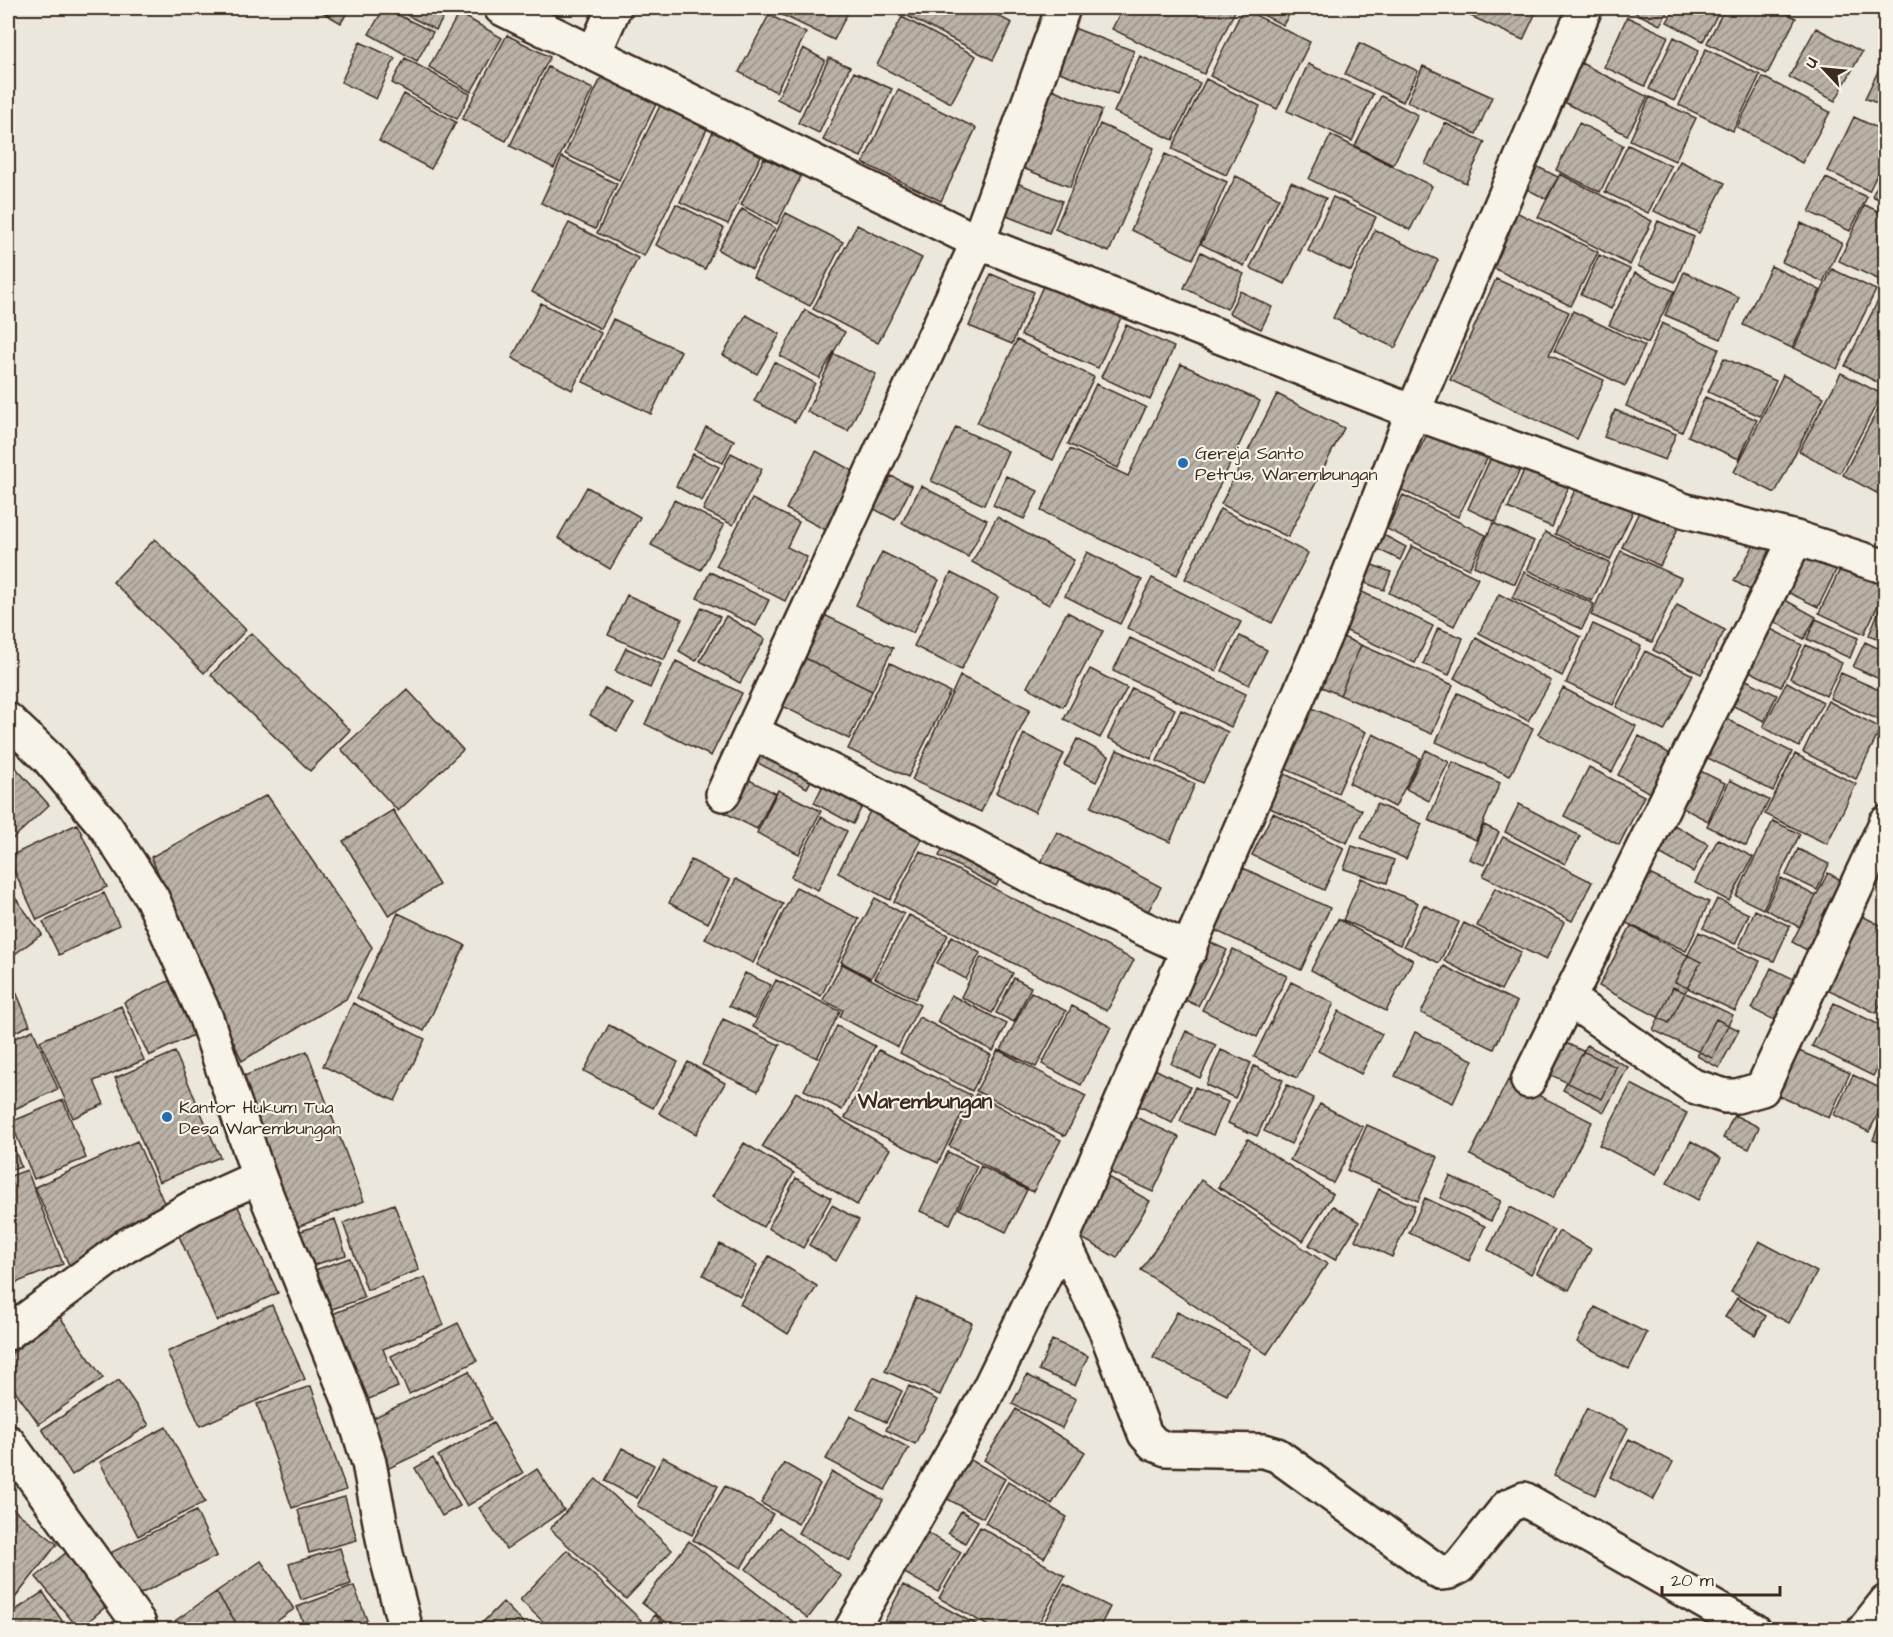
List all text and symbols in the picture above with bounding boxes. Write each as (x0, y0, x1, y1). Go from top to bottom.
north arrow (1794, 39, 1854, 99)
text: U (1800, 54, 1823, 72)
place label: Gereja Santo Petrus, Warembungan (1195, 441, 1377, 488)
marker: Gereja Santo Petrus, Warembungan (1176, 456, 1190, 470)
district label: Warembungan (857, 1087, 993, 1118)
place label: Kantor Hukum Tua Desa Warembungan (179, 1095, 341, 1142)
marker: Kantor Hukum Tua Desa Warembungan (160, 1110, 174, 1124)
scale bar (1662, 1559, 1780, 1597)
text: 20 m (1671, 1568, 1714, 1593)

